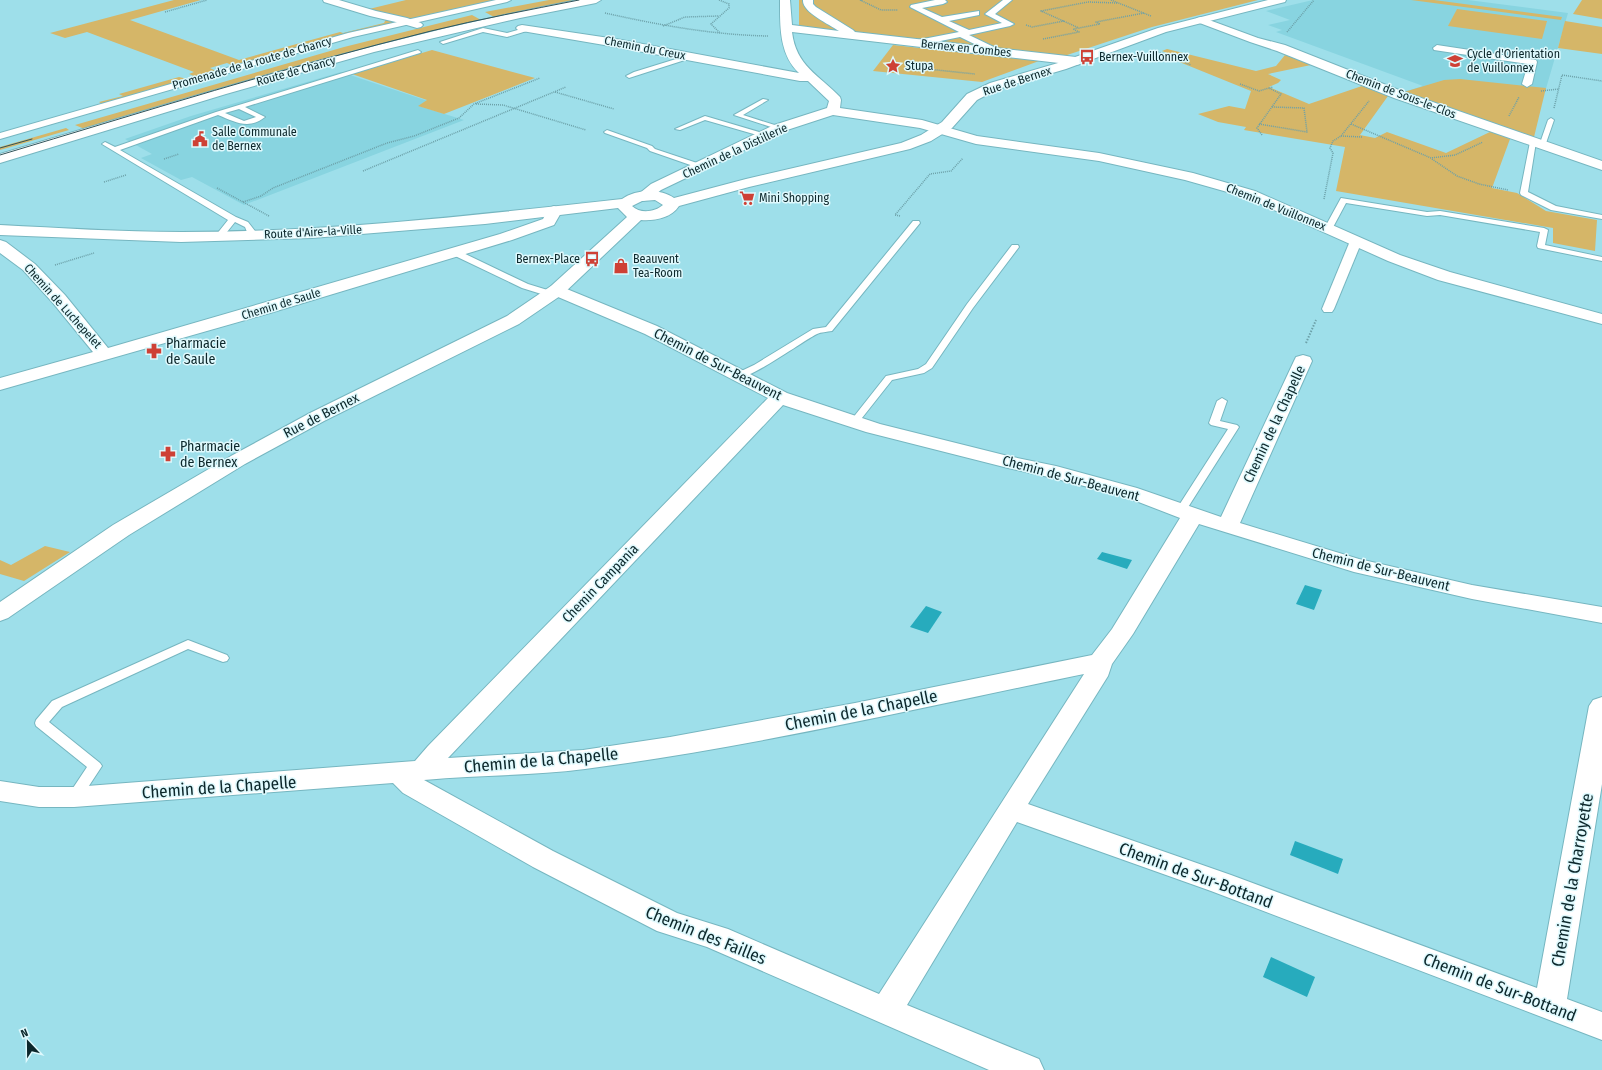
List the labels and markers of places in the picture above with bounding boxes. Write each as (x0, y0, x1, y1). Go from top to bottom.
place label: Cycle d'Orientation de Vuillonnex (1467, 47, 1560, 75)
bus stop icon: Bernex-Vuillonnex (1078, 48, 1096, 66)
place label: Bernex-Vuillonnex (1099, 50, 1189, 64)
school or university icon: Cycle d'Orientation de Vuillonnex (1446, 52, 1464, 70)
place icon: Stupa (884, 57, 902, 75)
place label: Stupa (905, 59, 933, 73)
place label: Salle Communale de Bernex (212, 125, 297, 153)
public building icon: Salle Communale de Bernex (191, 130, 209, 148)
supermarket icon: Mini Shopping (738, 189, 756, 207)
place label: Mini Shopping (759, 191, 829, 205)
bus stop icon: Bernex-Place (583, 250, 601, 268)
place label: Bernex-Place (516, 252, 580, 266)
place label: Beauvent Tea-Room (633, 252, 682, 280)
shop icon: Beauvent Tea-Room (612, 257, 630, 275)
place label: Pharmacie de Saule (166, 335, 226, 368)
pharmacy icon: Pharmacie de Saule (145, 342, 163, 360)
place label: Pharmacie de Bernex (180, 438, 240, 471)
pharmacy icon: Pharmacie de Bernex (159, 445, 177, 463)

